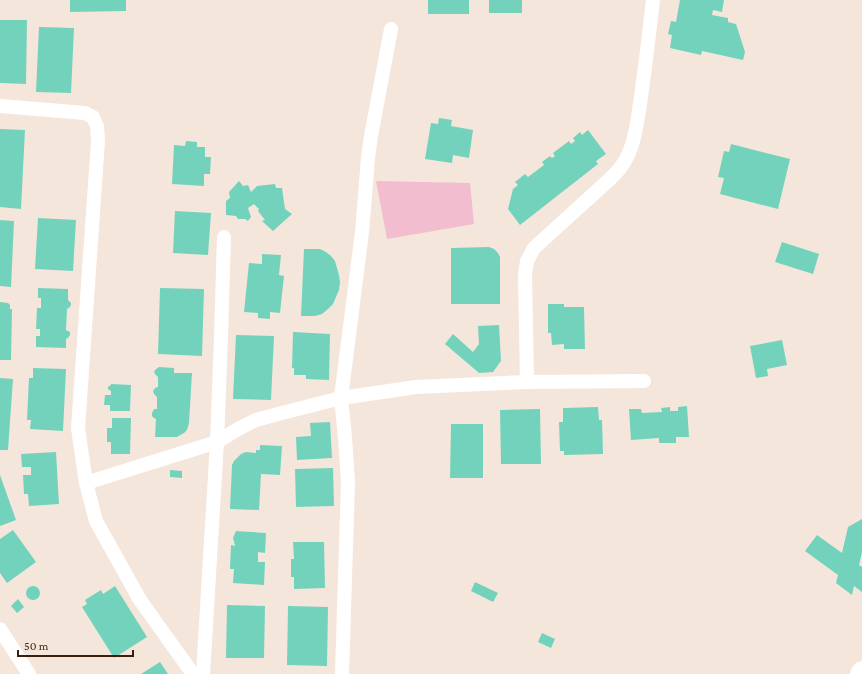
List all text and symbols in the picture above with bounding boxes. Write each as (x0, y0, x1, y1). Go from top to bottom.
scale bar (18, 632, 133, 658)
text: 50 m (24, 639, 49, 653)

